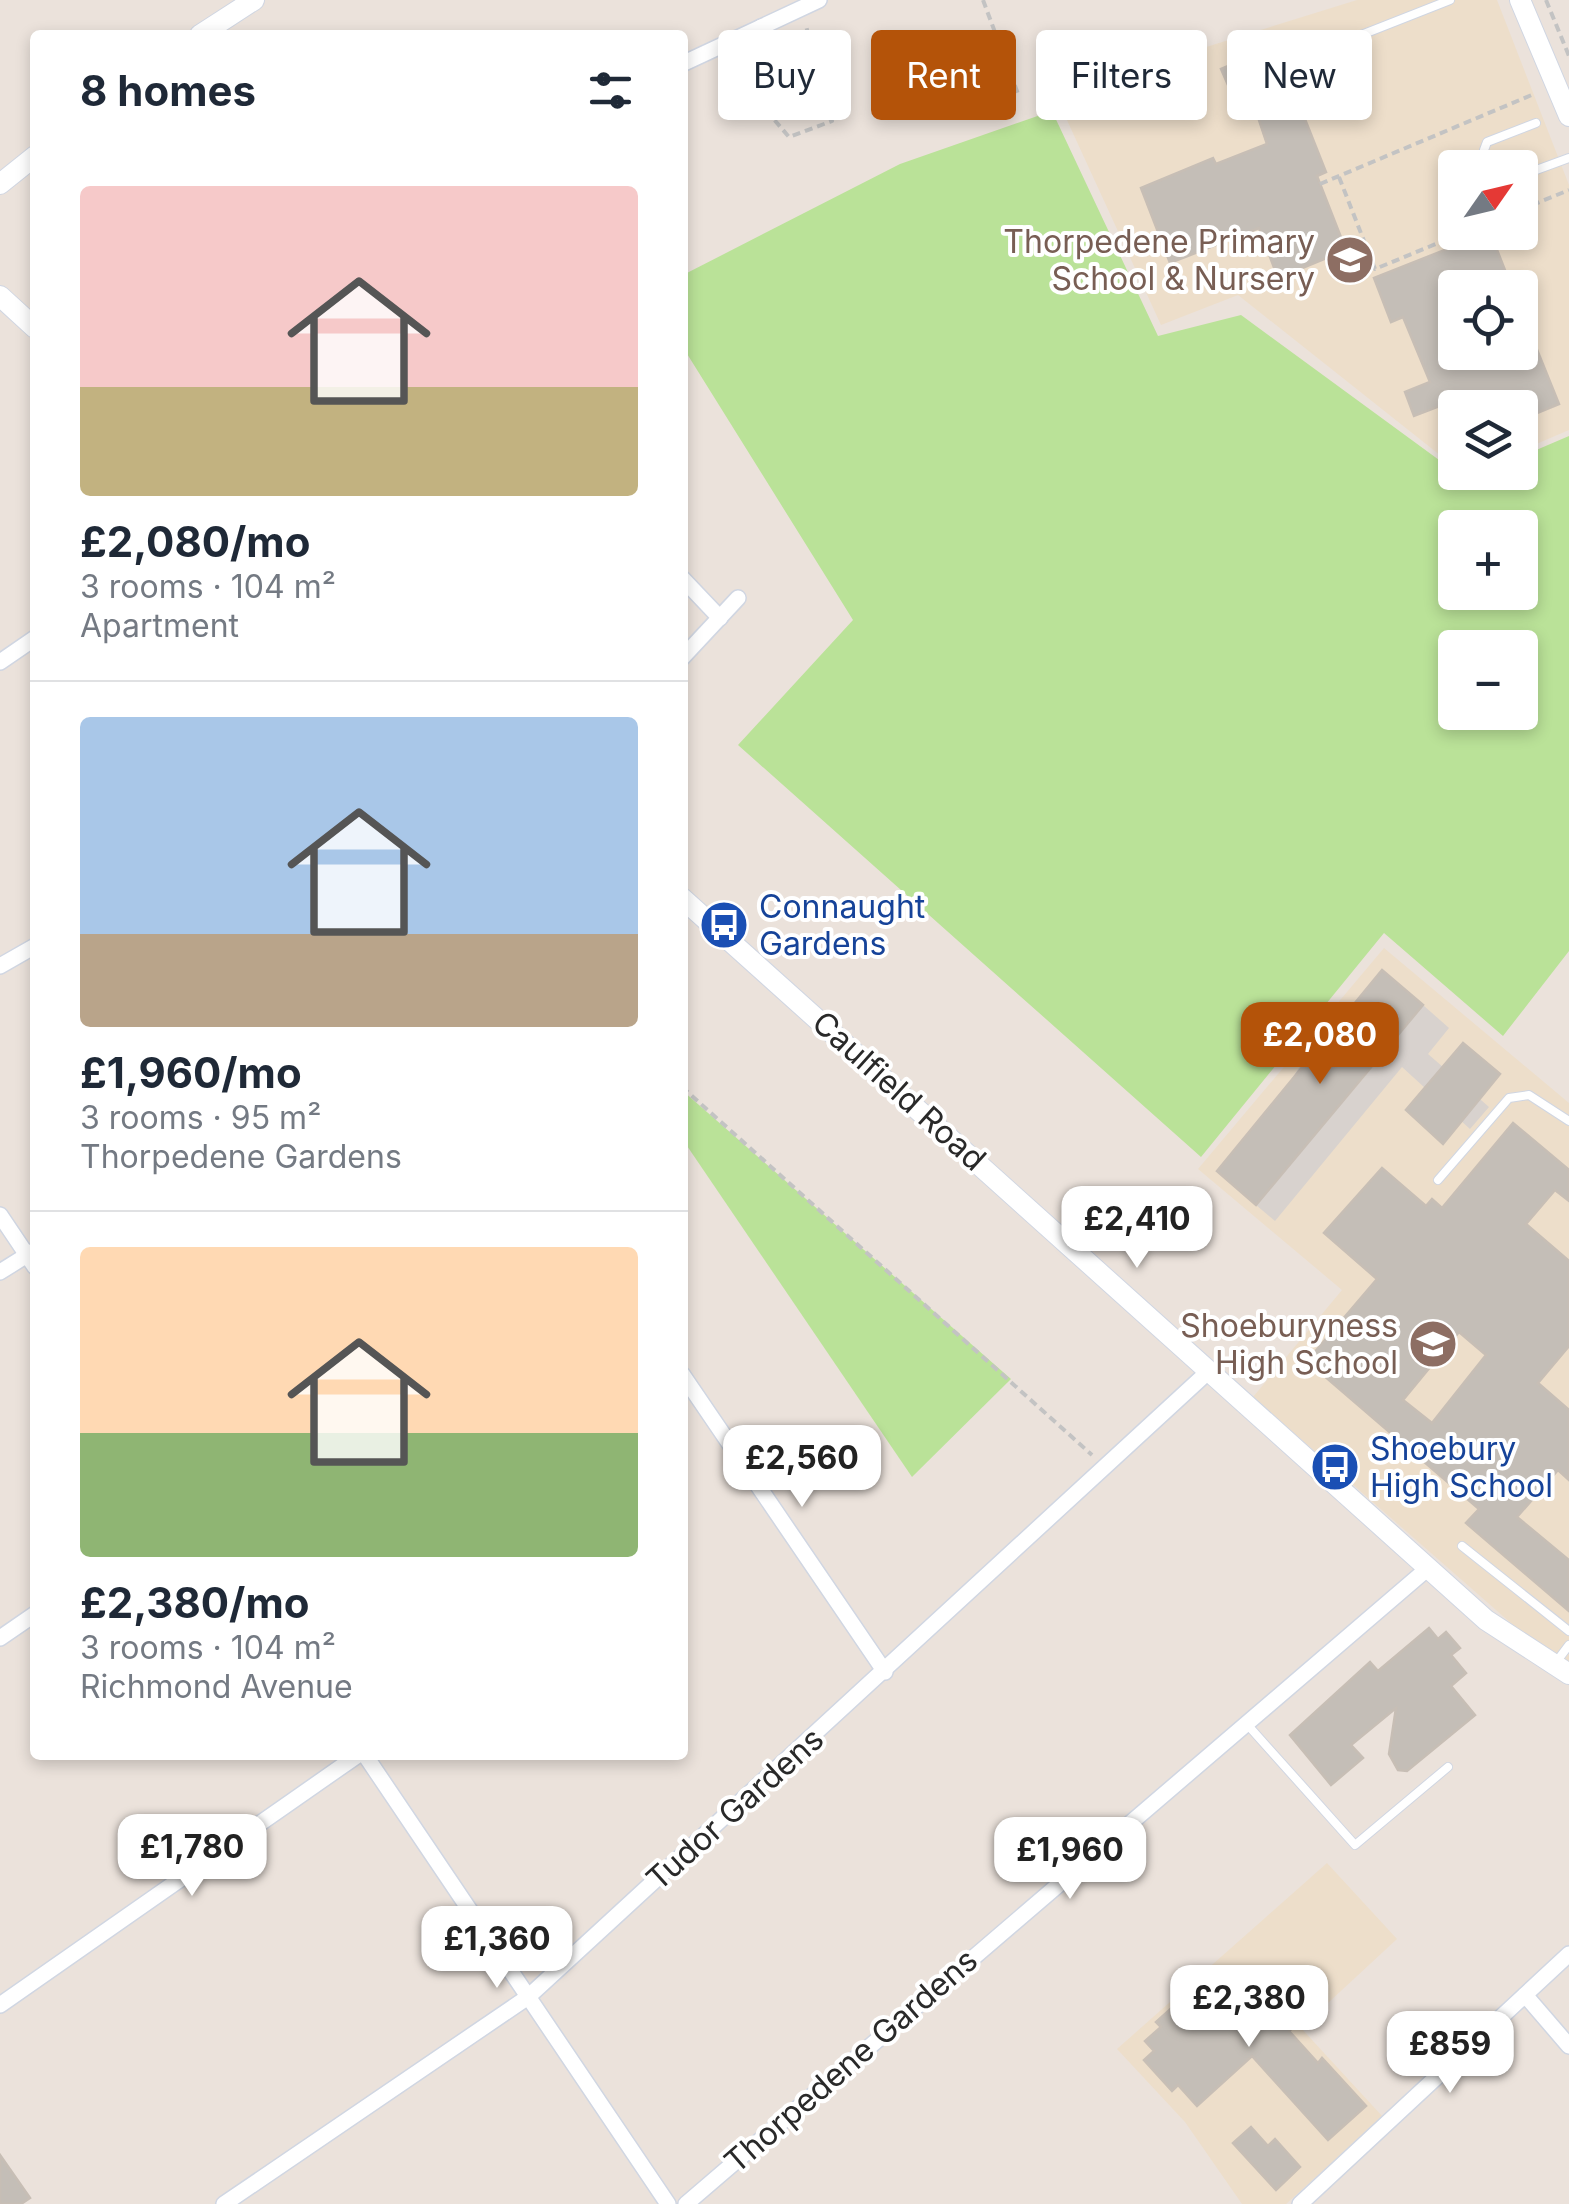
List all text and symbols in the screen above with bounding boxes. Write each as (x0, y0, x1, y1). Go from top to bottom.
chip: Buy (718, 30, 851, 120)
chip: Rent (871, 30, 1016, 120)
chip: Filters (1036, 30, 1207, 120)
chip: New (1227, 30, 1372, 120)
icon: filters (583, 63, 638, 118)
text: 8 homes (80, 65, 256, 116)
north arrow (1438, 150, 1538, 250)
map controls (1438, 150, 1538, 730)
place label: Thorpedene Primary School & Nursery (1003, 222, 1315, 298)
school or university icon: Thorpedene Primary School & Nursery (1324, 234, 1376, 286)
icon: home (269, 251, 449, 431)
button: locate (1438, 270, 1538, 370)
button: layers (1438, 390, 1538, 490)
button: + (1438, 510, 1538, 610)
text: £2,080/mo (80, 516, 310, 567)
text: 3 rooms · 104 m² (80, 567, 336, 606)
text: Apartment (80, 606, 239, 645)
button: − (1438, 630, 1538, 730)
icon: home (269, 782, 449, 962)
place label: Connaught Gardens (759, 887, 925, 963)
bus stop icon: Connaught Gardens (698, 899, 750, 951)
pin: £2,080 (1239, 1002, 1401, 1087)
street label: Caulfield Road (805, 1003, 994, 1179)
text: £2,080 (1263, 1015, 1377, 1054)
text: £1,960/mo (80, 1047, 302, 1098)
text: 3 rooms · 95 m² (80, 1098, 321, 1137)
text: Thorpedene Gardens (80, 1137, 402, 1176)
pin: £2,410 (1056, 1186, 1218, 1271)
text: £2,410 (1083, 1199, 1191, 1238)
place label: Shoeburyness High School (1180, 1306, 1398, 1382)
icon: home (269, 1312, 449, 1492)
school or university icon: Shoeburyness High School (1407, 1318, 1459, 1370)
pin: £2,560 (721, 1425, 883, 1510)
place label: Shoebury High School (1370, 1429, 1553, 1505)
text: £2,560 (745, 1438, 859, 1477)
bus stop icon: Shoebury High School (1309, 1441, 1361, 1493)
text: £2,380/mo (80, 1577, 310, 1628)
text: 3 rooms · 104 m² (80, 1628, 336, 1667)
text: Richmond Avenue (80, 1667, 353, 1706)
street label: Tudor Gardens (638, 1719, 831, 1898)
pin: £1,780 (111, 1814, 273, 1899)
pin: £1,960 (989, 1817, 1151, 1902)
text: £1,780 (140, 1827, 244, 1866)
text: £1,960 (1016, 1830, 1124, 1869)
pin: £1,360 (416, 1906, 578, 1991)
text: £1,360 (443, 1919, 551, 1958)
street label: Thorpedene Gardens (716, 1940, 985, 2181)
pin: £2,380 (1168, 1965, 1330, 2050)
text: £2,380 (1192, 1978, 1306, 2017)
pin: £859 (1391, 2011, 1509, 2096)
text: £859 (1409, 2024, 1491, 2063)

